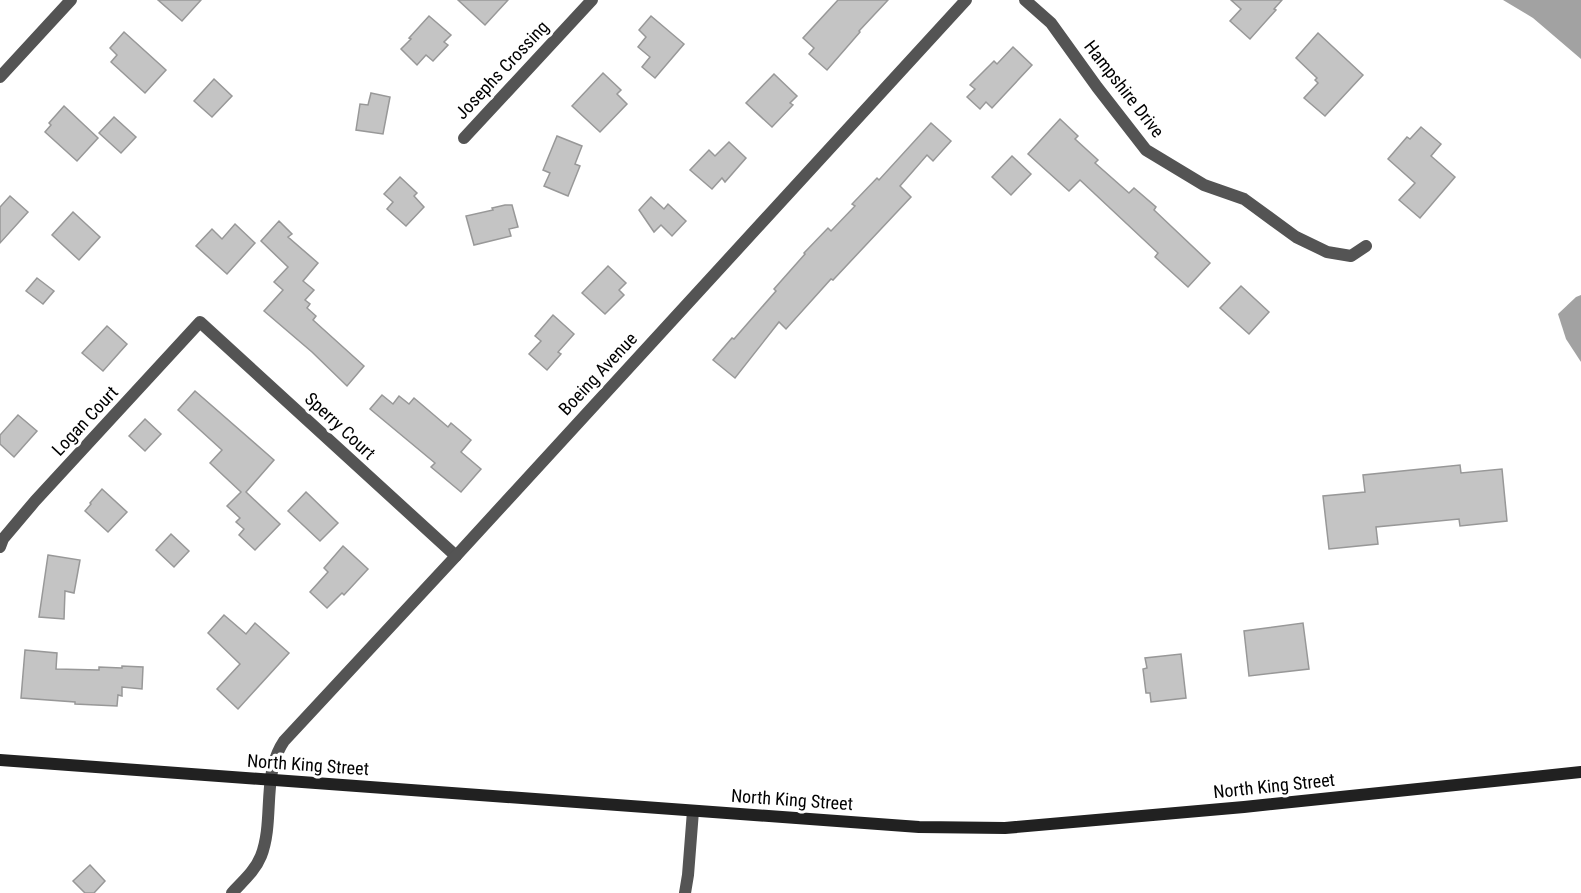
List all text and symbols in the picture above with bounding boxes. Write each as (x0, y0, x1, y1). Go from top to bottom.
street label: Josephs Crossing (451, 16, 553, 123)
street label: Hampshire Drive (1080, 36, 1169, 141)
street label: Boeing Avenue (554, 328, 641, 419)
street label: Logan Court (47, 382, 122, 460)
street label: Sperry Court (301, 388, 380, 464)
street label: North King Street (246, 750, 370, 779)
street label: North King Street (1212, 769, 1336, 802)
street label: North King Street (730, 785, 854, 814)

